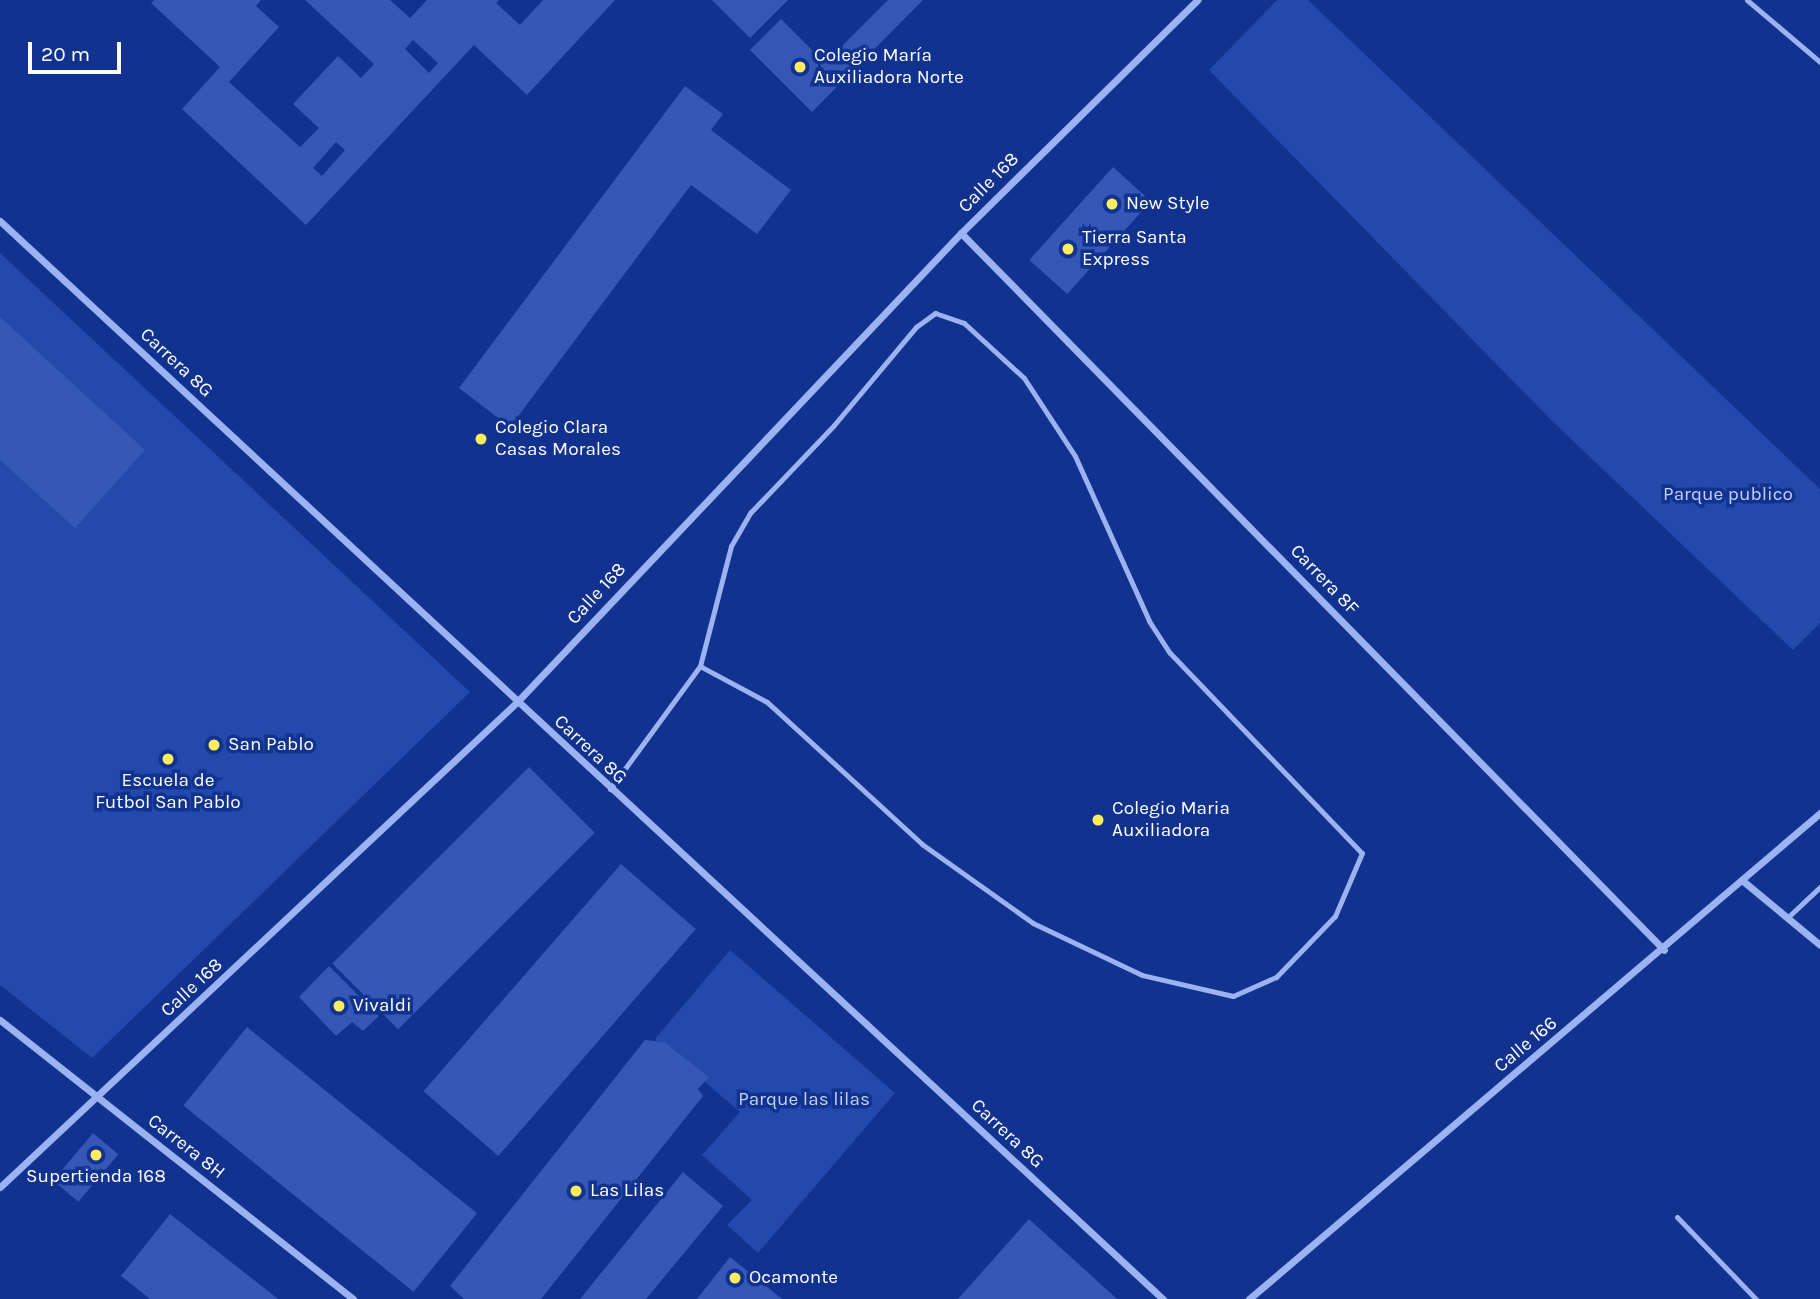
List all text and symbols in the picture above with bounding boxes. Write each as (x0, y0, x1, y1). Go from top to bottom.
scale bar (32, 28, 124, 72)
text: 20 m (41, 42, 90, 66)
place label: Colegio María Auxiliadora Norte (814, 45, 964, 89)
marker: Colegio María Auxiliadora Norte (792, 59, 808, 75)
street label: Calle 168 (954, 148, 1024, 218)
place label: New Style (1126, 193, 1210, 215)
marker: New Style (1104, 196, 1120, 212)
place label: Tierra Santa Express (1082, 227, 1187, 271)
marker: Tierra Santa Express (1060, 241, 1076, 257)
street label: Carrera 8G (135, 324, 217, 402)
place label: Colegio Clara Casas Morales (495, 417, 621, 461)
marker: Colegio Clara Casas Morales (473, 431, 489, 447)
park label: Parque publico (1663, 484, 1793, 506)
street label: Carrera 8F (1285, 540, 1363, 620)
street label: Calle 168 (563, 558, 631, 630)
street label: Carrera 8G (549, 711, 631, 789)
place label: San Pablo (228, 734, 314, 756)
marker: San Pablo (206, 737, 222, 753)
marker: Escuela de Futbol San Pablo (160, 751, 176, 767)
place label: Escuela de Futbol San Pablo (95, 770, 241, 814)
place label: Colegio Maria Auxiliadora (1112, 798, 1230, 842)
marker: Colegio Maria Auxiliadora (1090, 812, 1106, 828)
street label: Calle 168 (156, 954, 228, 1022)
place label: Vivaldi (353, 995, 412, 1017)
marker: Vivaldi (331, 998, 347, 1014)
street label: Calle 166 (1490, 1012, 1562, 1078)
park label: Parque las lilas (738, 1089, 870, 1111)
street label: Carrera 8G (966, 1095, 1048, 1173)
street label: Carrera 8H (143, 1110, 229, 1184)
marker: Supertienda 168 (88, 1147, 104, 1163)
place label: Supertienda 168 (26, 1166, 166, 1188)
place label: Las Lilas (590, 1180, 664, 1202)
marker: Las Lilas (568, 1183, 584, 1199)
place label: Ocamonte (749, 1267, 838, 1289)
marker: Ocamonte (727, 1270, 743, 1286)

